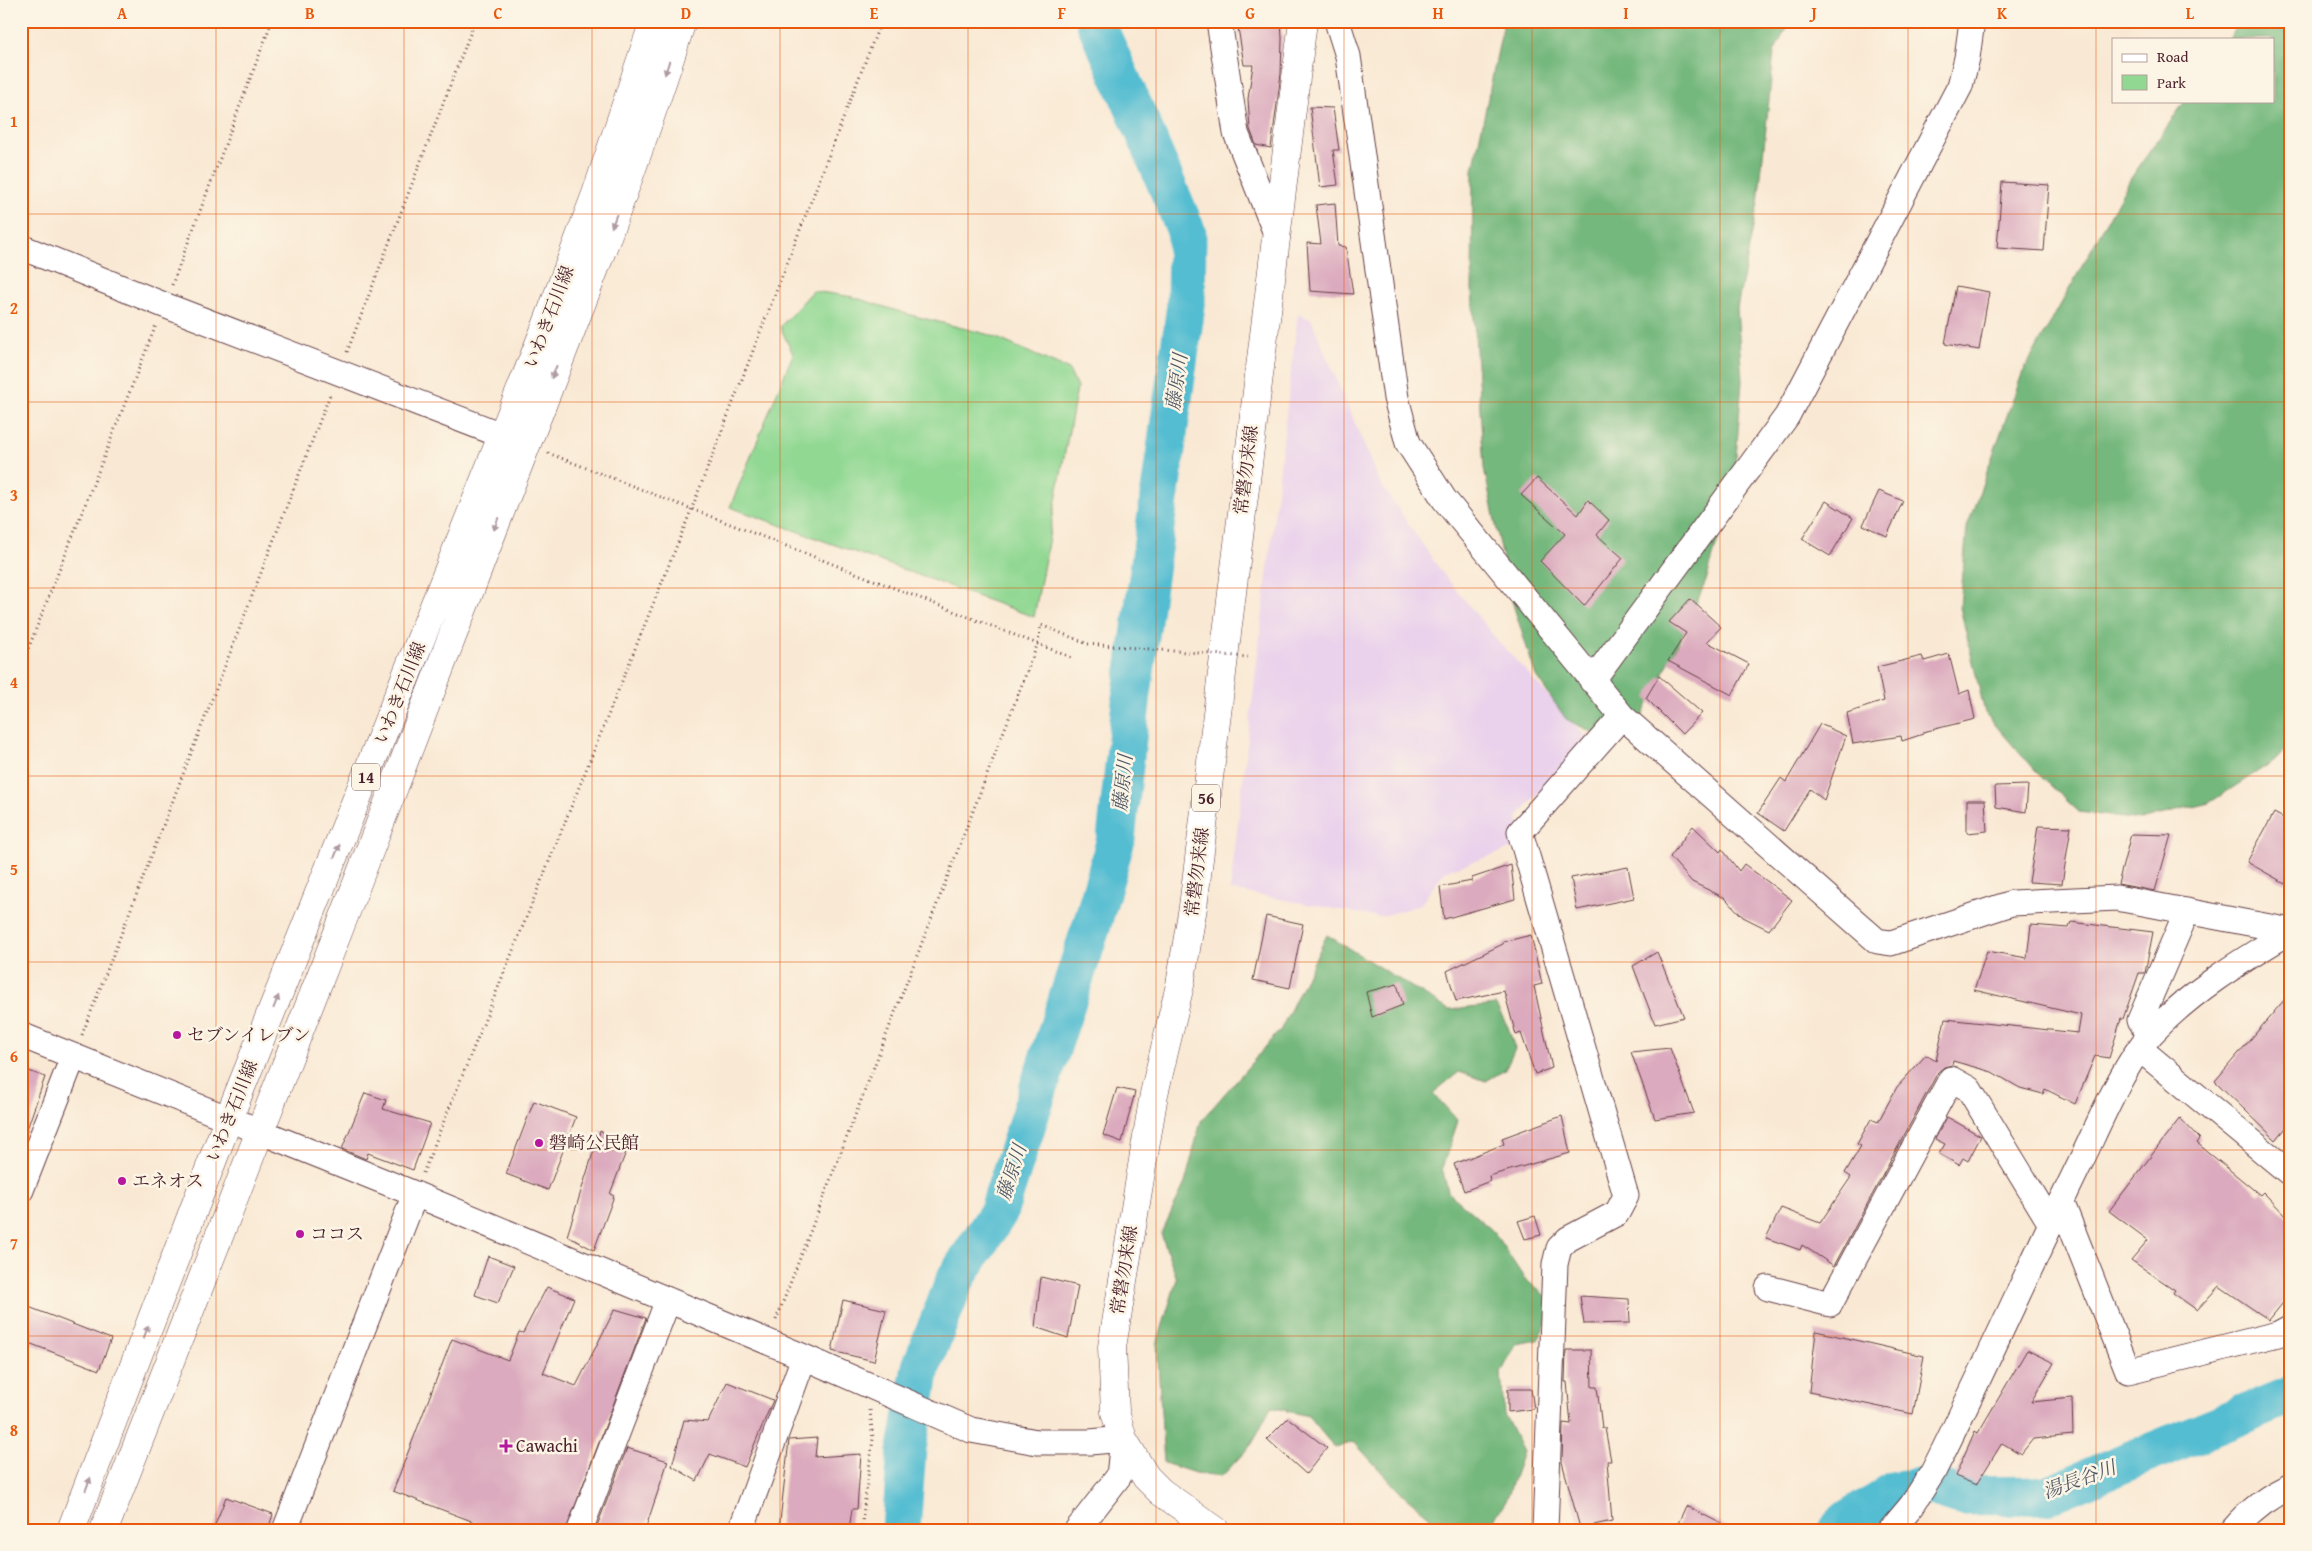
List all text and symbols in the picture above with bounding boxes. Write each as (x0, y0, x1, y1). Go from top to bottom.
text: A (117, 1, 128, 25)
text: B (305, 1, 315, 25)
text: C (493, 1, 503, 25)
text: D (681, 1, 691, 25)
text: E (870, 1, 879, 25)
text: F (1058, 1, 1066, 25)
text: G (1245, 1, 1255, 25)
text: H (1432, 1, 1444, 25)
text: I (1623, 1, 1629, 25)
text: J (1808, 1, 1817, 25)
text: K (1997, 1, 2008, 25)
text: L (2186, 1, 2195, 25)
legend (2112, 38, 2274, 102)
text: Road (2157, 46, 2188, 67)
one-way arrow (663, 60, 671, 75)
text: Park (2157, 72, 2186, 93)
text: 1 (10, 109, 18, 133)
one-way arrow (610, 214, 618, 229)
street label: いわき石川線 (517, 262, 580, 372)
text: 2 (10, 296, 18, 320)
water label: 藤原川 (1158, 350, 1194, 412)
one-way arrow (550, 365, 558, 380)
street label: 常磐勿来線 (1227, 424, 1264, 516)
text: 3 (10, 483, 18, 507)
one-way arrow (492, 517, 500, 532)
street label: いわき石川線 (367, 638, 432, 748)
text: 4 (10, 670, 18, 694)
water label: 藤原川 (1105, 751, 1139, 813)
road number: 14 (352, 764, 380, 790)
road number: 56 (1192, 784, 1220, 811)
street label: 常磐勿来線 (1178, 826, 1215, 918)
one-way arrow (333, 844, 341, 858)
text: 5 (10, 857, 18, 881)
one-way arrow (273, 995, 281, 1009)
place label: セブンイレブン (187, 1021, 311, 1048)
marker: セブンイレブン (171, 1029, 183, 1041)
text: 6 (10, 1044, 18, 1068)
street label: いわき石川線 (199, 1056, 264, 1166)
place label: 磐崎公民館 (549, 1129, 639, 1156)
marker: 磐崎公民館 (533, 1137, 545, 1149)
water label: 藤原川 (989, 1139, 1034, 1203)
place label: エネオス (132, 1167, 204, 1194)
marker: エネオス (116, 1175, 128, 1187)
place label: ココス (310, 1220, 364, 1247)
street label: 常磐勿来線 (1103, 1223, 1144, 1316)
marker: ココス (294, 1228, 306, 1240)
text: 7 (10, 1231, 18, 1255)
one-way arrow (143, 1325, 150, 1340)
text: 8 (10, 1418, 18, 1442)
place label: Cawachi (516, 1432, 578, 1459)
marker: Cawachi (500, 1440, 512, 1452)
water label: 湯長谷川 (2038, 1452, 2121, 1505)
one-way arrow (84, 1476, 92, 1491)

